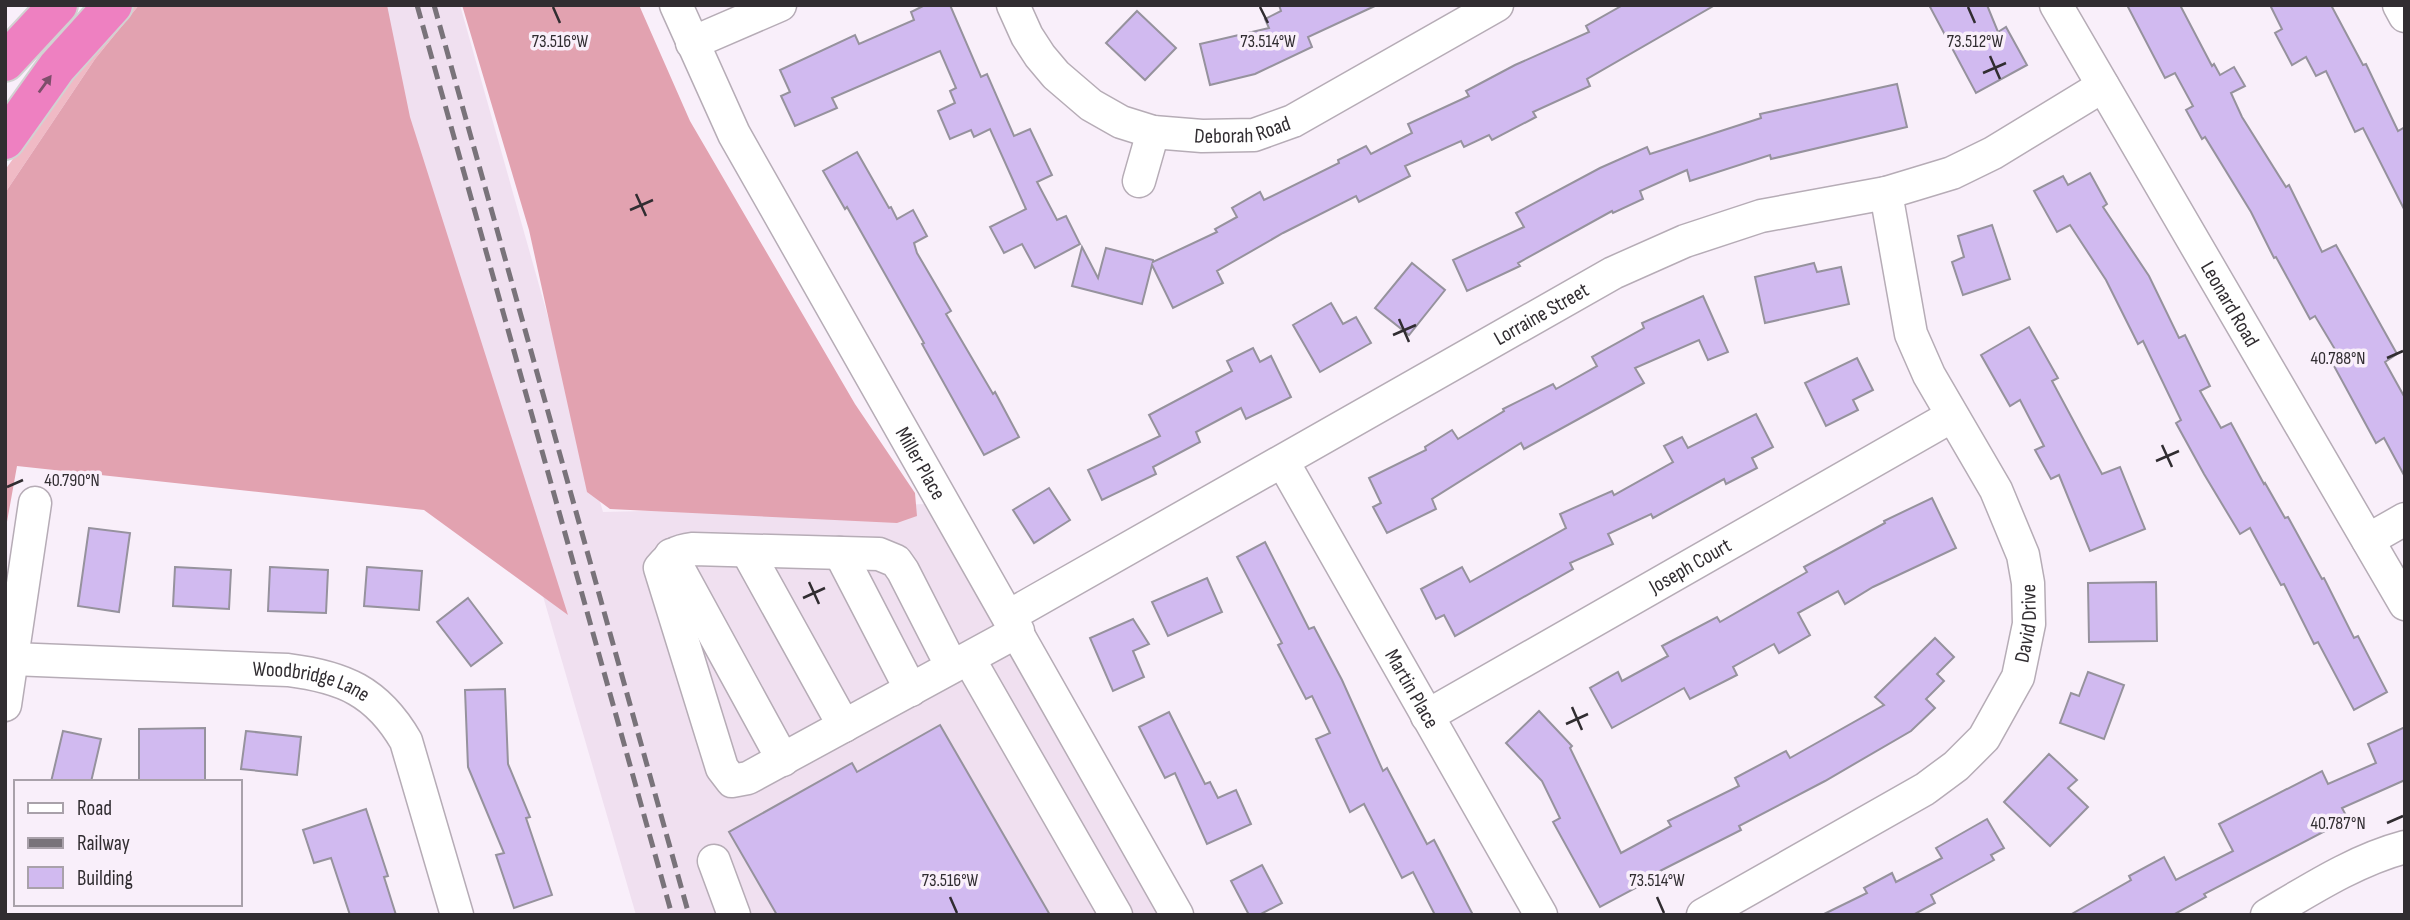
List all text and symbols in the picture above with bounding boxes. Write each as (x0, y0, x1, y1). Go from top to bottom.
text: 73.516°W (532, 31, 589, 52)
text: 73.514°W (1240, 31, 1296, 52)
text: 73.512°W (1947, 31, 2003, 52)
one-way arrow (38, 75, 52, 93)
street label: Deborah Road (1193, 111, 1294, 149)
street label: Leonard Road (2195, 257, 2264, 351)
street label: Lorraine Street (1490, 277, 1593, 351)
text: 40.788°N (2310, 348, 2366, 369)
street label: Miller Place (890, 423, 951, 504)
text: 40.790°N (44, 470, 100, 491)
street label: Joseph Court (1644, 533, 1736, 600)
street label: David Drive (2009, 584, 2042, 665)
street label: Martin Place (1379, 645, 1444, 733)
street label: Woodbridge Lane (252, 657, 374, 707)
legend (14, 780, 242, 906)
text: Road (77, 796, 112, 821)
text: 40.787°N (2310, 813, 2366, 834)
text: Railway (77, 831, 130, 856)
text: Building (77, 866, 133, 891)
text: 73.516°W (922, 870, 979, 891)
text: 73.514°W (1629, 870, 1685, 891)

